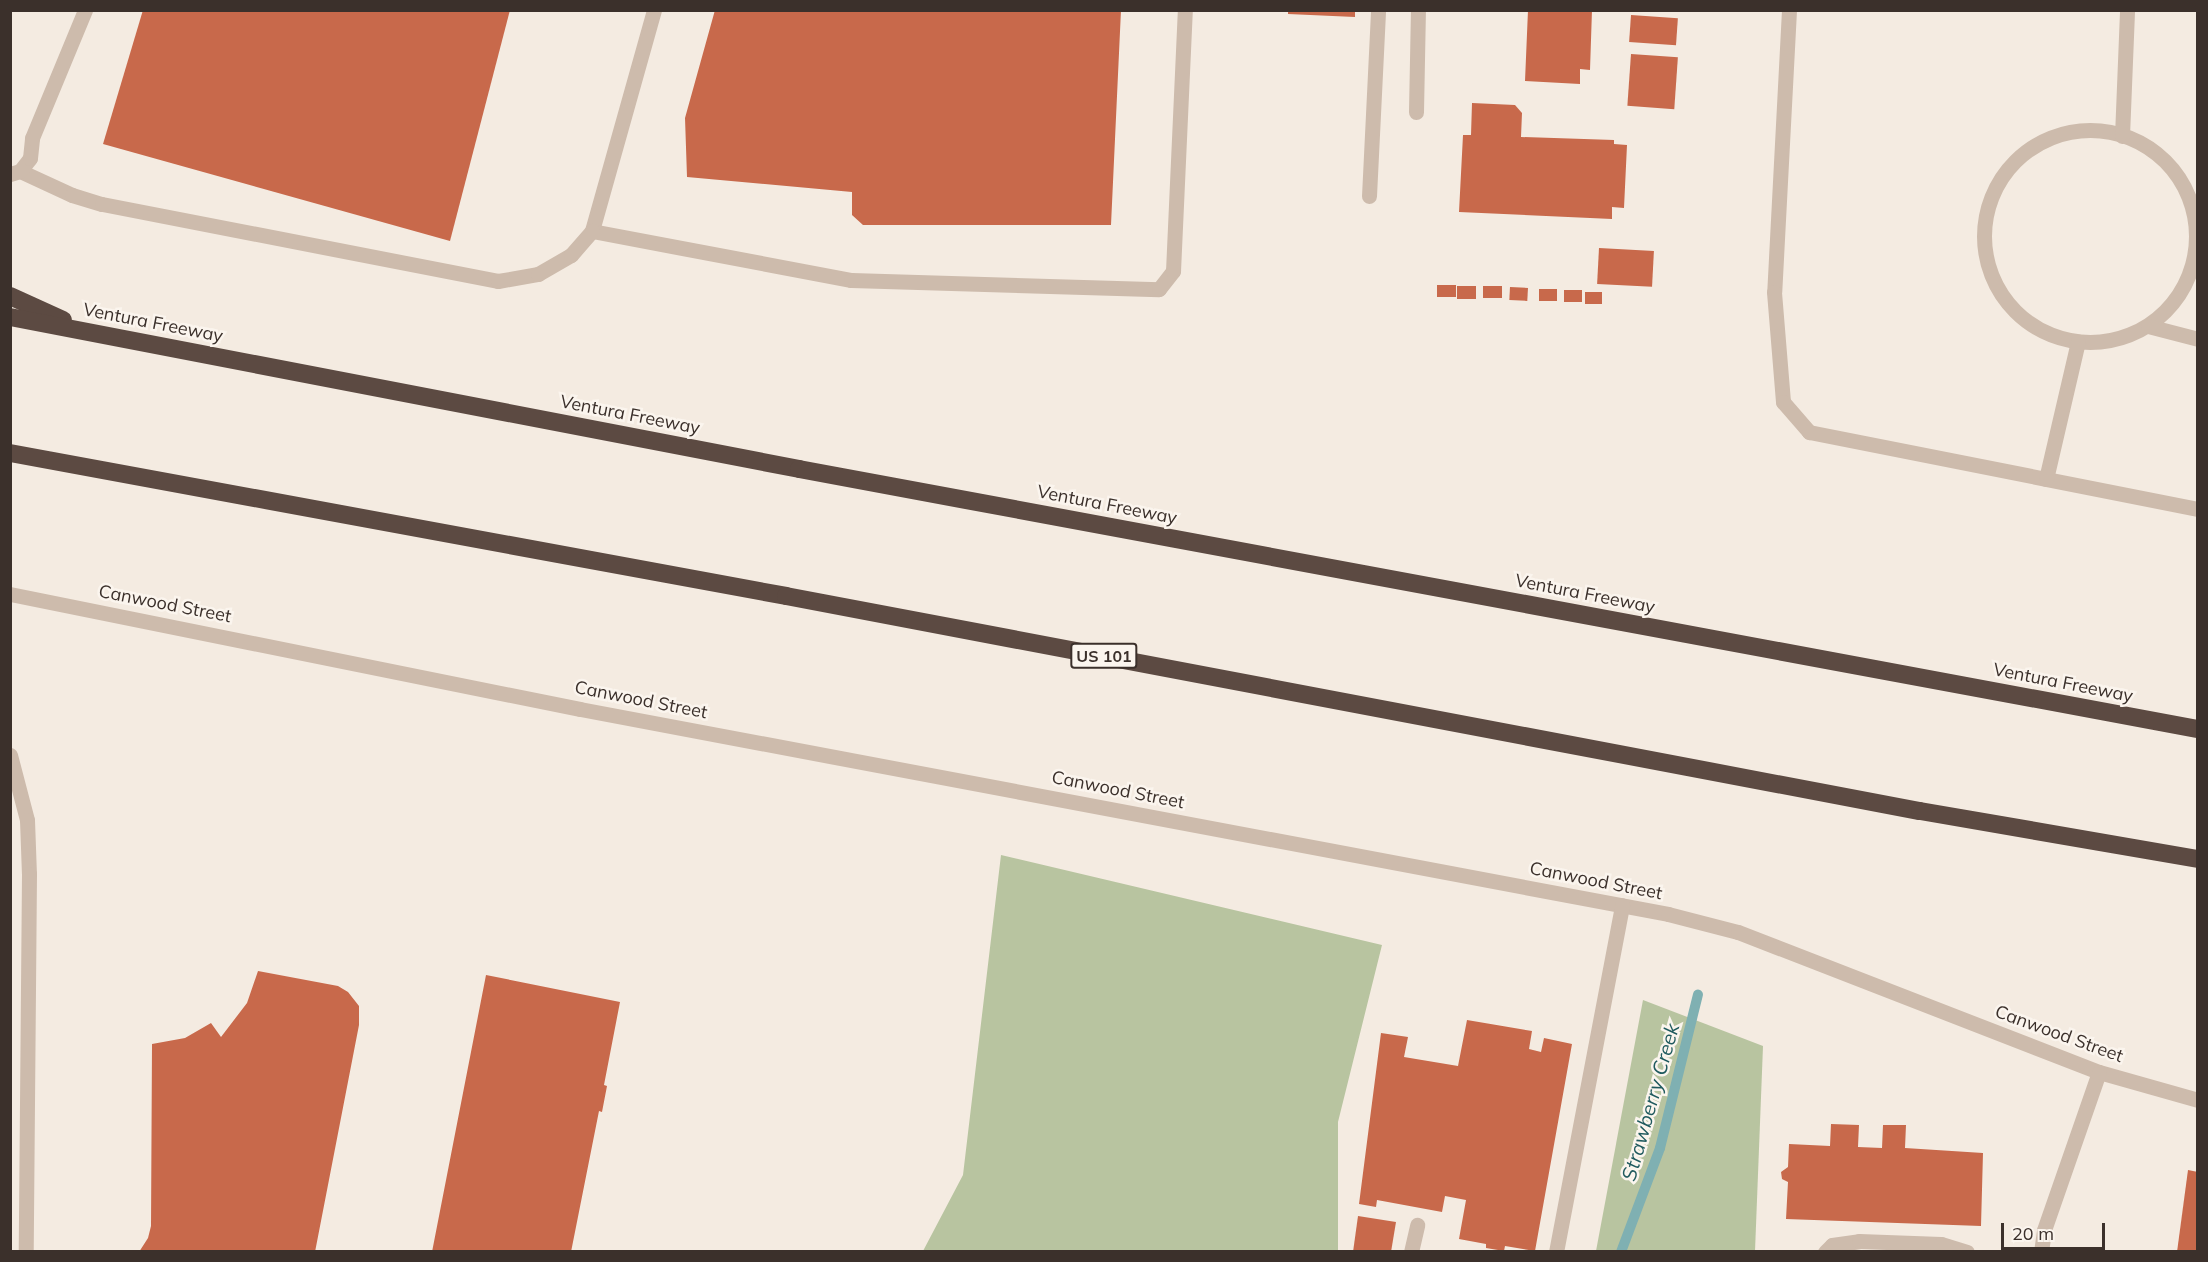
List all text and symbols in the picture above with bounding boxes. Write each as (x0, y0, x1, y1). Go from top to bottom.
street label: Ventura Freeway (81, 299, 225, 347)
street label: Ventura Freeway (558, 391, 702, 439)
street label: Ventura Freeway (1035, 481, 1179, 529)
street label: Ventura Freeway (1513, 570, 1657, 618)
street label: Canwood Street (97, 581, 233, 627)
road number: US 101 (1070, 643, 1138, 669)
street label: Ventura Freeway (1991, 659, 2135, 707)
street label: Canwood Street (573, 677, 709, 723)
street label: Canwood Street (1050, 767, 1186, 813)
street label: Canwood Street (1528, 858, 1664, 904)
street label: Canwood Street (1992, 1001, 2126, 1067)
water label: Strawberry Creek (1616, 1021, 1684, 1183)
scale bar (2004, 1211, 2108, 1249)
text: 20 m (2012, 1222, 2054, 1245)

